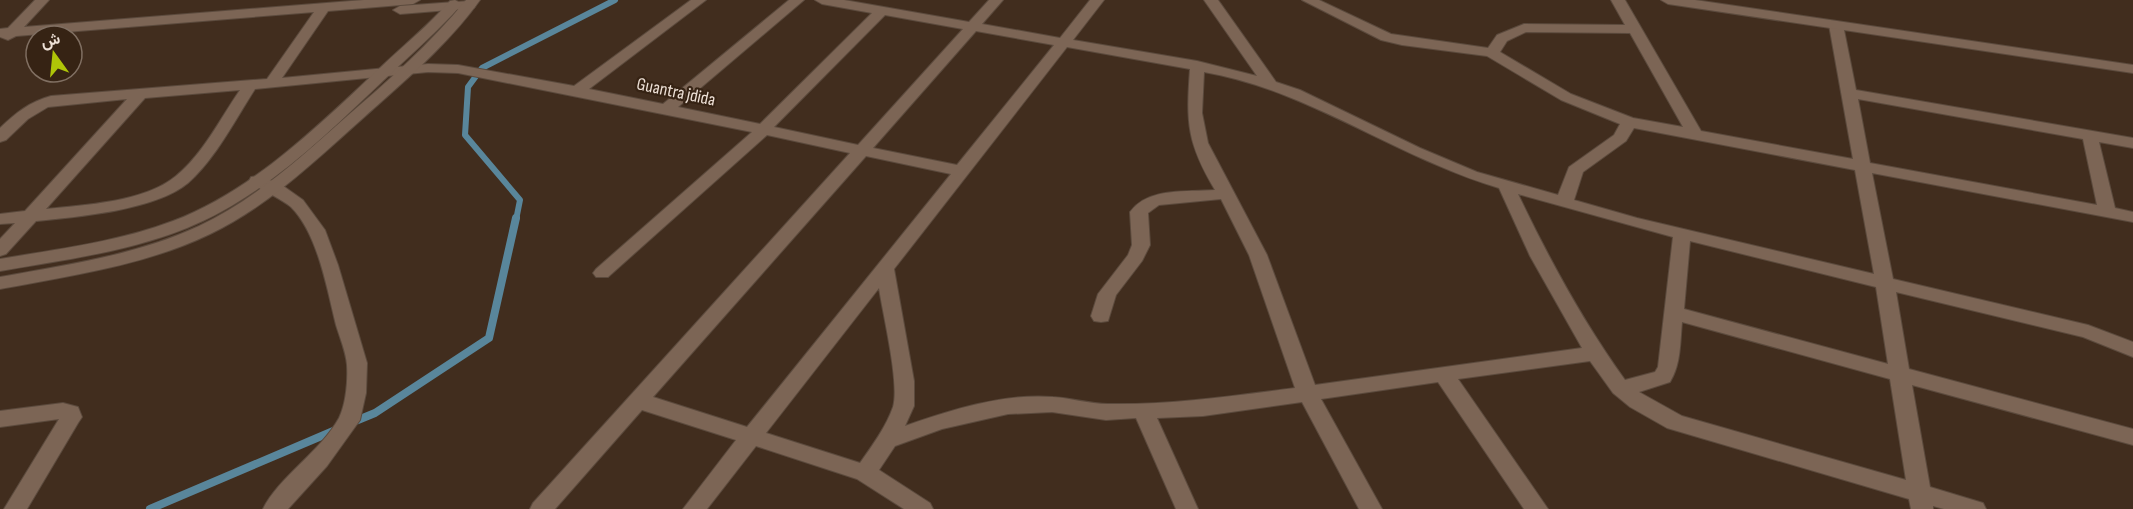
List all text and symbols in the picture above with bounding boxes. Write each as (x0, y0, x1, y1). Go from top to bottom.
north arrow (24, 24, 84, 84)
text: ش (39, 29, 62, 53)
street label: Guantra jdida (635, 73, 717, 111)

